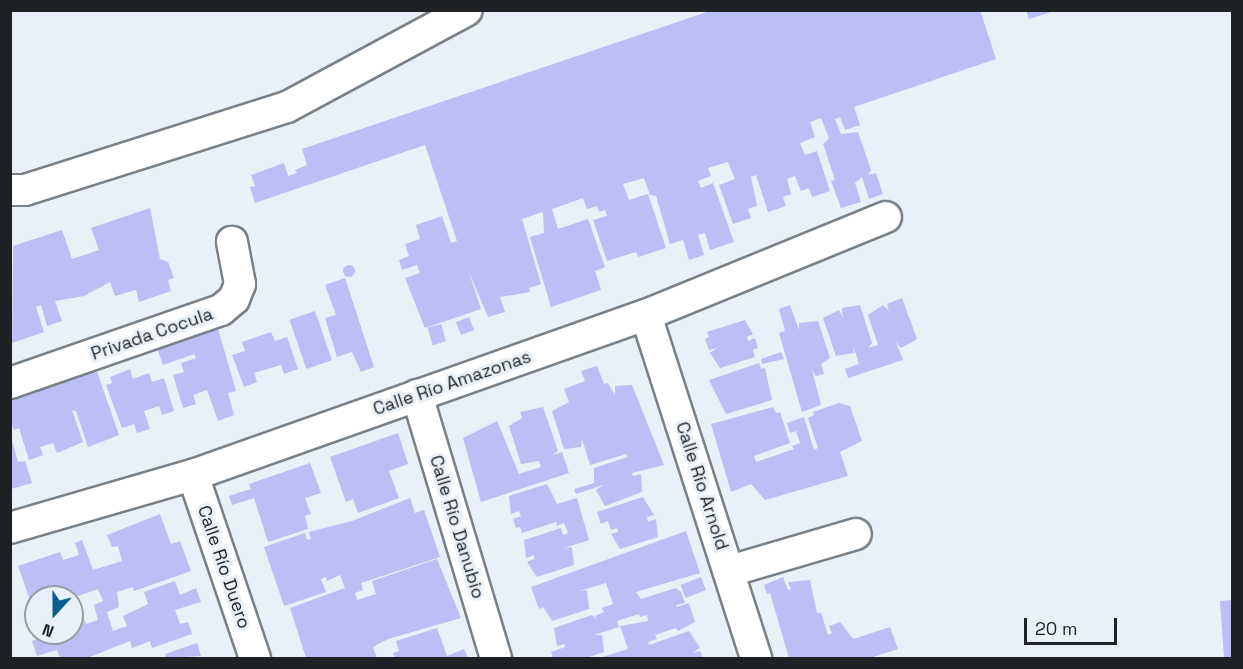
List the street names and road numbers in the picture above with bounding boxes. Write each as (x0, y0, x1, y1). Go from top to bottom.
street label: Privada Cocula (88, 303, 216, 365)
street label: Calle Río Amazonas (370, 346, 534, 420)
street label: Calle Río Arnold (671, 419, 733, 553)
street label: Calle Río Danubio (425, 453, 489, 601)
street label: Calle Río Duero (193, 503, 255, 631)

